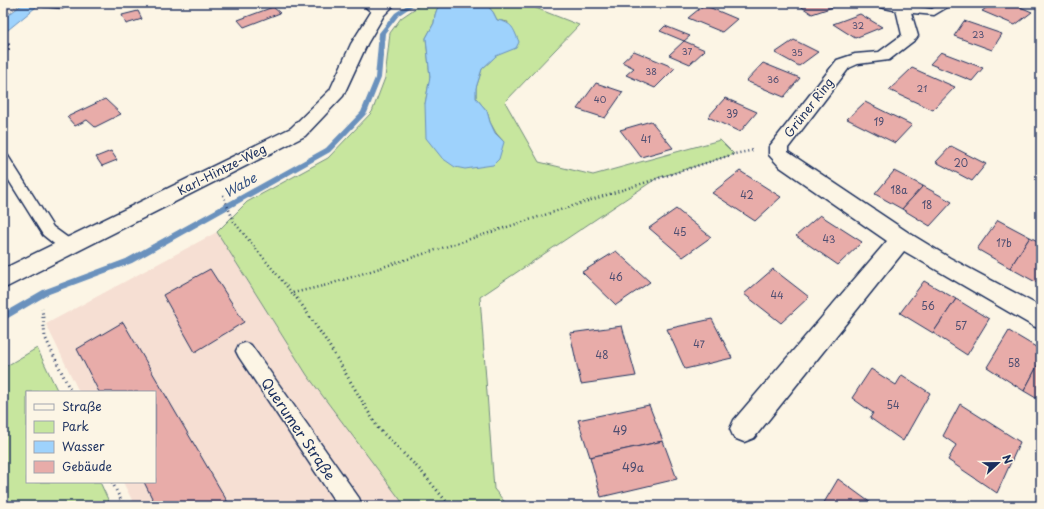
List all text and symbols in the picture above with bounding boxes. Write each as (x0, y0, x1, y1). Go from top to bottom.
house number: 32 (852, 18, 864, 32)
house number: 23 (972, 27, 984, 41)
house number: 37 (682, 44, 692, 58)
house number: 35 (791, 45, 803, 59)
house number: 38 (645, 64, 657, 78)
house number: 36 (767, 72, 779, 86)
street label: Grüner Ring (779, 74, 837, 141)
house number: 21 (917, 81, 927, 95)
house number: 40 (594, 92, 607, 106)
house number: 39 (726, 106, 738, 121)
house number: 19 (874, 114, 884, 129)
house number: 41 (641, 131, 651, 146)
street label: Karl-Hintze-Weg (174, 139, 269, 199)
house number: 20 (954, 155, 968, 170)
water label: Wabe (220, 167, 260, 201)
house number: 18a (891, 182, 908, 197)
house number: 42 (740, 187, 754, 202)
house number: 18 (922, 197, 932, 212)
house number: 45 (674, 224, 686, 239)
house number: 43 (823, 231, 836, 246)
house number: 17b (996, 235, 1012, 250)
house number: 46 (609, 269, 623, 284)
house number: 44 (770, 287, 784, 302)
house number: 56 (921, 298, 935, 313)
house number: 57 (955, 318, 967, 333)
house number: 47 (693, 336, 706, 351)
house number: 48 (596, 347, 608, 362)
house number: 58 (1008, 355, 1020, 370)
street label: Querumer Straße (256, 373, 341, 484)
legend (26, 391, 156, 483)
text: Straße (62, 397, 102, 415)
house number: 54 (886, 397, 900, 412)
text: Park (62, 417, 89, 435)
house number: 49 (613, 421, 627, 439)
text: Wasser (62, 437, 105, 455)
north arrow (978, 443, 1018, 483)
text: N (998, 452, 1017, 467)
text: Gebäude (62, 457, 112, 475)
house number: 49a (622, 458, 645, 476)

